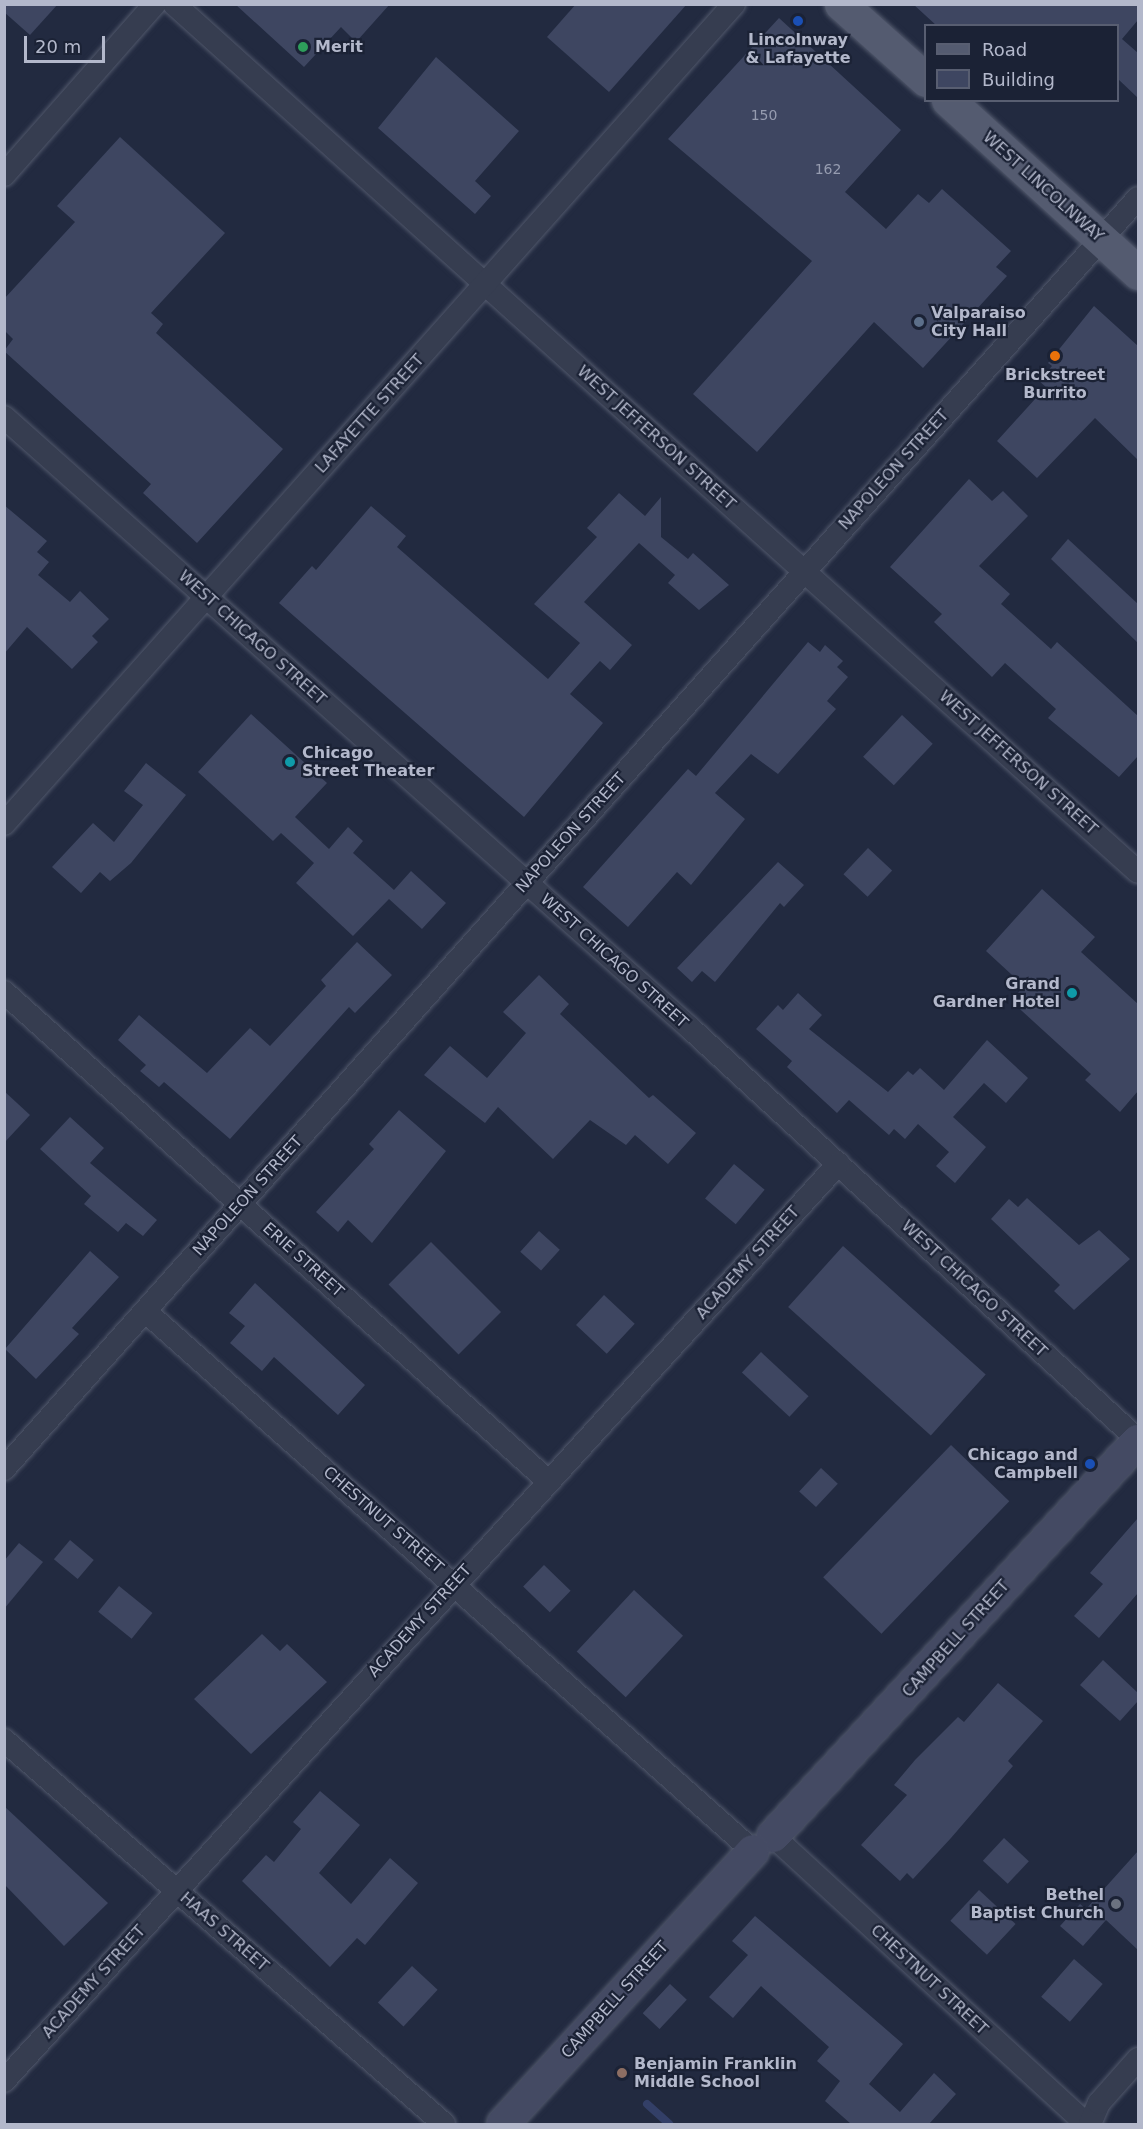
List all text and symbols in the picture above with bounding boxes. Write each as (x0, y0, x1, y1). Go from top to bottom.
marker: Lincolnway & Lafayette (791, 14, 805, 28)
scale bar (27, 24, 108, 62)
legend (924, 24, 1119, 102)
place label: Lincolnway & Lafayette (745, 30, 851, 68)
text: 20 m (35, 36, 81, 57)
place label: Merit (315, 37, 363, 57)
text: Road (982, 39, 1027, 60)
marker: Merit (296, 40, 310, 54)
text: Building (982, 69, 1055, 90)
house number: 150 (751, 107, 777, 123)
street label: WEST LINCOLNWAY (979, 128, 1107, 246)
house number: 162 (815, 161, 841, 177)
place label: Valparaiso City Hall (931, 303, 1026, 341)
marker: Valparaiso City Hall (912, 315, 926, 329)
marker: Brickstreet Burrito (1048, 349, 1062, 363)
street label: LAFAYETTE STREET (312, 351, 428, 477)
street label: WEST JEFFERSON STREET (573, 362, 739, 514)
place label: Brickstreet Burrito (1005, 365, 1105, 403)
street label: NAPOLEON STREET (835, 406, 953, 534)
street label: WEST CHICAGO STREET (174, 567, 330, 709)
street label: WEST JEFFERSON STREET (935, 687, 1101, 839)
place label: Chicago Street Theater (302, 743, 434, 781)
marker: Chicago Street Theater (283, 755, 297, 769)
street label: NAPOLEON STREET (512, 769, 630, 897)
street label: WEST CHICAGO STREET (536, 890, 692, 1032)
place label: Grand Gardner Hotel (933, 974, 1060, 1012)
marker: Grand Gardner Hotel (1065, 986, 1079, 1000)
street label: NAPOLEON STREET (189, 1132, 307, 1260)
street label: ACADEMY STREET (692, 1203, 804, 1323)
street label: WEST CHICAGO STREET (897, 1217, 1051, 1361)
street label: ERIE STREET (259, 1219, 347, 1301)
place label: Chicago and Campbell (967, 1445, 1078, 1483)
marker: Chicago and Campbell (1083, 1457, 1097, 1471)
street label: CHESTNUT STREET (319, 1463, 447, 1577)
street label: ACADEMY STREET (364, 1561, 476, 1681)
street label: CAMPBELL STREET (898, 1577, 1014, 1701)
place label: Bethel Baptist Church (970, 1885, 1104, 1923)
street label: HAAS STREET (176, 1888, 272, 1976)
marker: Bethel Baptist Church (1109, 1897, 1123, 1911)
street label: CHESTNUT STREET (867, 1921, 991, 2039)
street label: ACADEMY STREET (38, 1922, 150, 2042)
street label: CAMPBELL STREET (557, 1938, 673, 2062)
place label: Benjamin Franklin Middle School (634, 2054, 797, 2092)
marker: Benjamin Franklin Middle School (615, 2066, 629, 2080)

